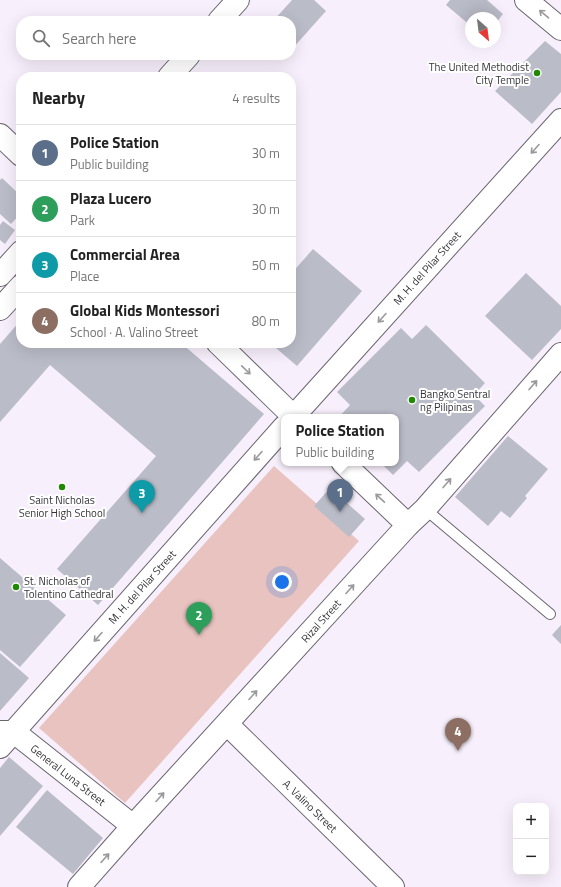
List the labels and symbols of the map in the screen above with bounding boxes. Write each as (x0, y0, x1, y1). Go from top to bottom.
one-way arrow (538, 10, 549, 19)
north arrow (465, 12, 501, 48)
place label: The United Methodist City Temple (429, 59, 529, 88)
marker: The United Methodist City Temple (532, 68, 542, 78)
one-way arrow (530, 144, 540, 154)
street label: M. H. del Pilar Street (390, 228, 465, 308)
one-way arrow (377, 313, 387, 323)
one-way arrow (241, 365, 251, 375)
one-way arrow (529, 380, 538, 391)
place label: Bangko Sentral ng Pilipinas (420, 386, 490, 415)
marker: Bangko Sentral ng Pilipinas (407, 395, 417, 405)
one-way arrow (254, 451, 263, 461)
one-way arrow (443, 478, 452, 488)
pin: 1 (327, 479, 353, 512)
pin: 3 (129, 480, 155, 513)
marker: Saint Nicholas Senior High School (57, 482, 67, 492)
place label: Saint Nicholas Senior High School (19, 492, 105, 521)
one-way arrow (375, 493, 385, 503)
street label: M. H. del Pilar Street (105, 547, 180, 627)
your location (272, 572, 292, 592)
place label: St. Nicholas of Tolentino Cathedral (24, 573, 113, 602)
marker: St. Nicholas of Tolentino Cathedral (11, 582, 21, 592)
one-way arrow (345, 584, 355, 594)
street label: Rizal Street (297, 596, 345, 646)
pin: 2 (186, 602, 212, 635)
one-way arrow (93, 632, 102, 642)
one-way arrow (248, 690, 258, 700)
pin: 4 (445, 718, 471, 751)
street label: General Luna Street (27, 741, 109, 809)
street label: A. Valino Street (279, 776, 341, 836)
one-way arrow (155, 792, 165, 802)
one-way arrow (101, 853, 110, 863)

